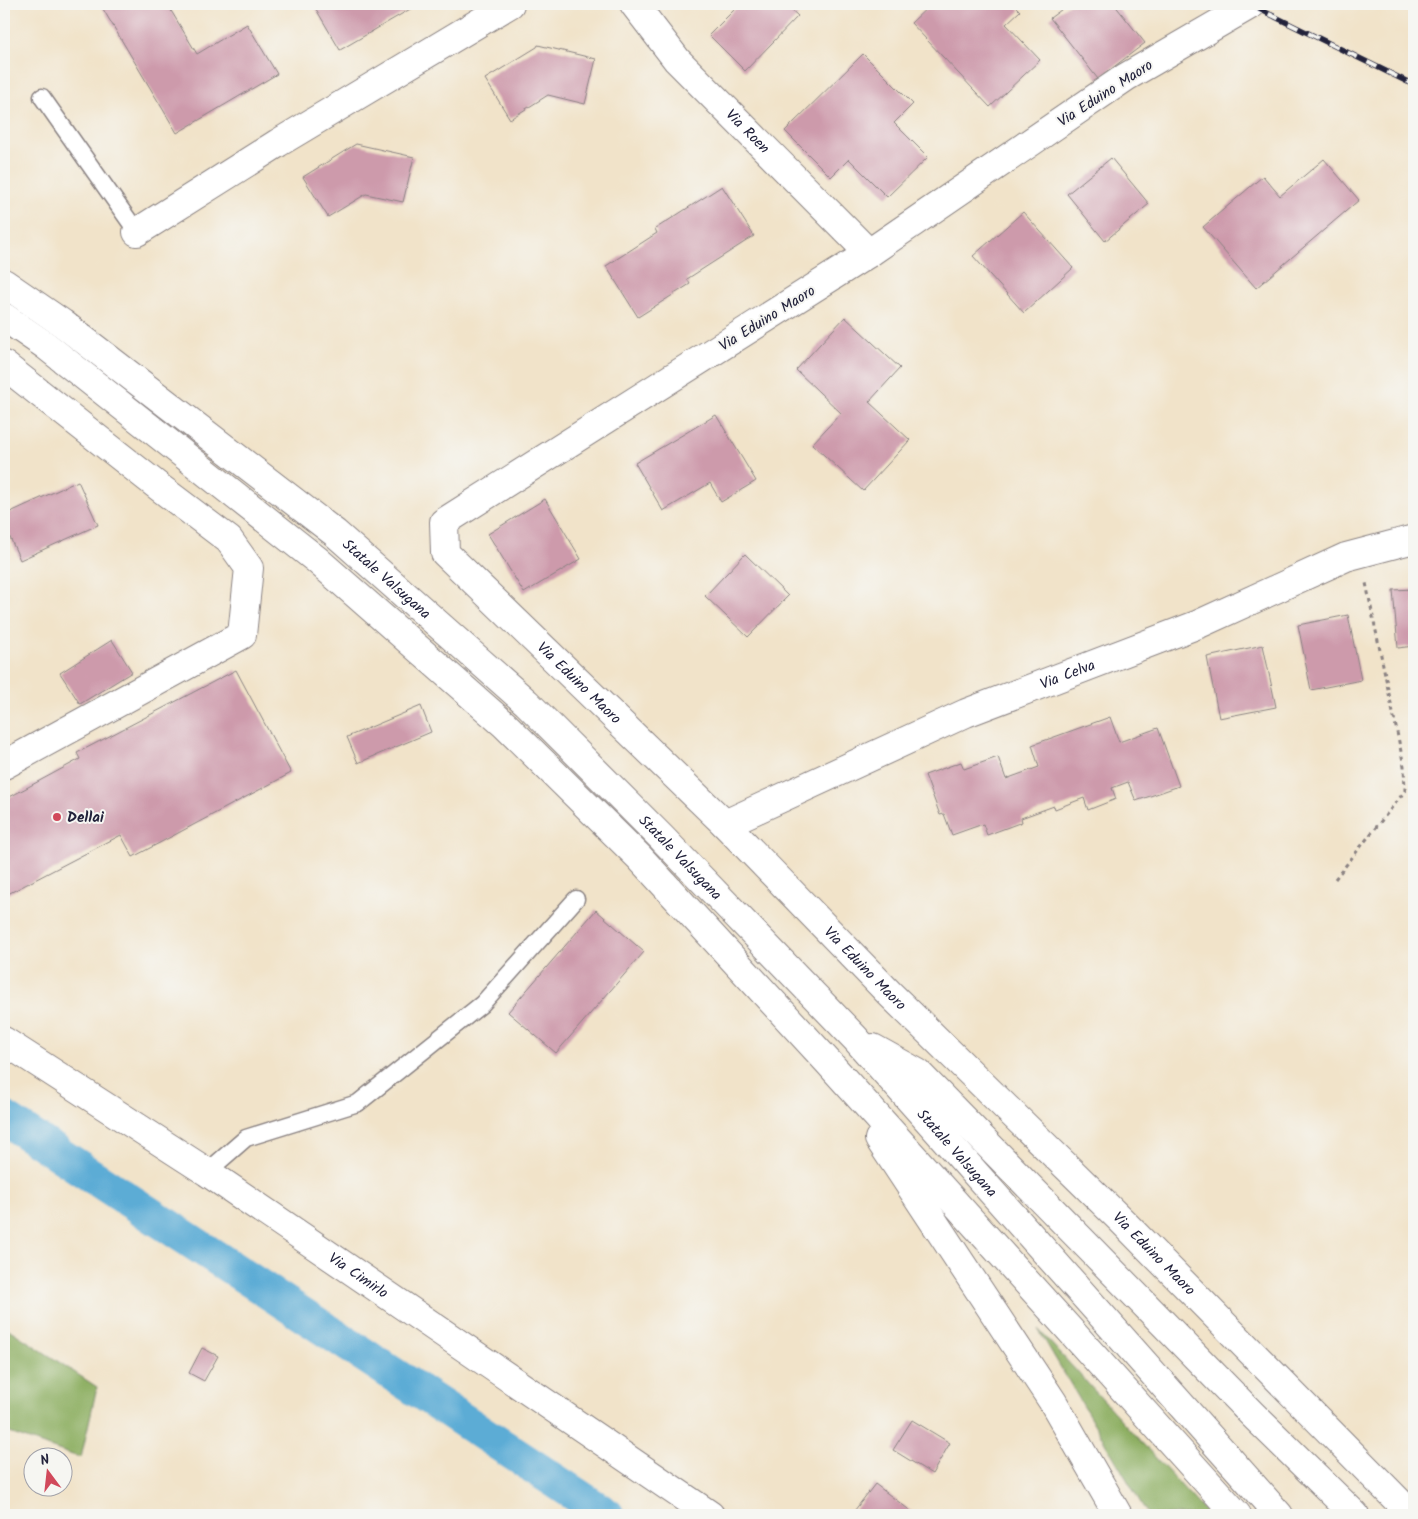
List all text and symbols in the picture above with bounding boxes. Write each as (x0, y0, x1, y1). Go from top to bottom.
street label: Via Eduino Maoro (1053, 54, 1158, 134)
street label: Via Roen (719, 104, 775, 160)
street label: Via Eduino Maoro (715, 279, 821, 358)
street label: Statale Valsugana (336, 534, 436, 626)
street label: Via Eduino Maoro (531, 637, 627, 731)
street label: Via Celva (1037, 654, 1099, 697)
place label: Dellai (67, 806, 105, 830)
street label: Statale Valsugana (632, 810, 727, 906)
marker: Dellai (51, 811, 63, 823)
street label: Via Eduino Maoro (818, 921, 912, 1017)
street label: Statale Valsugana (910, 1104, 1003, 1203)
street label: Via Eduino Maoro (1106, 1207, 1201, 1302)
street label: Via Cimirlo (323, 1247, 393, 1305)
north arrow (22, 1446, 72, 1496)
text: N (38, 1449, 52, 1472)

